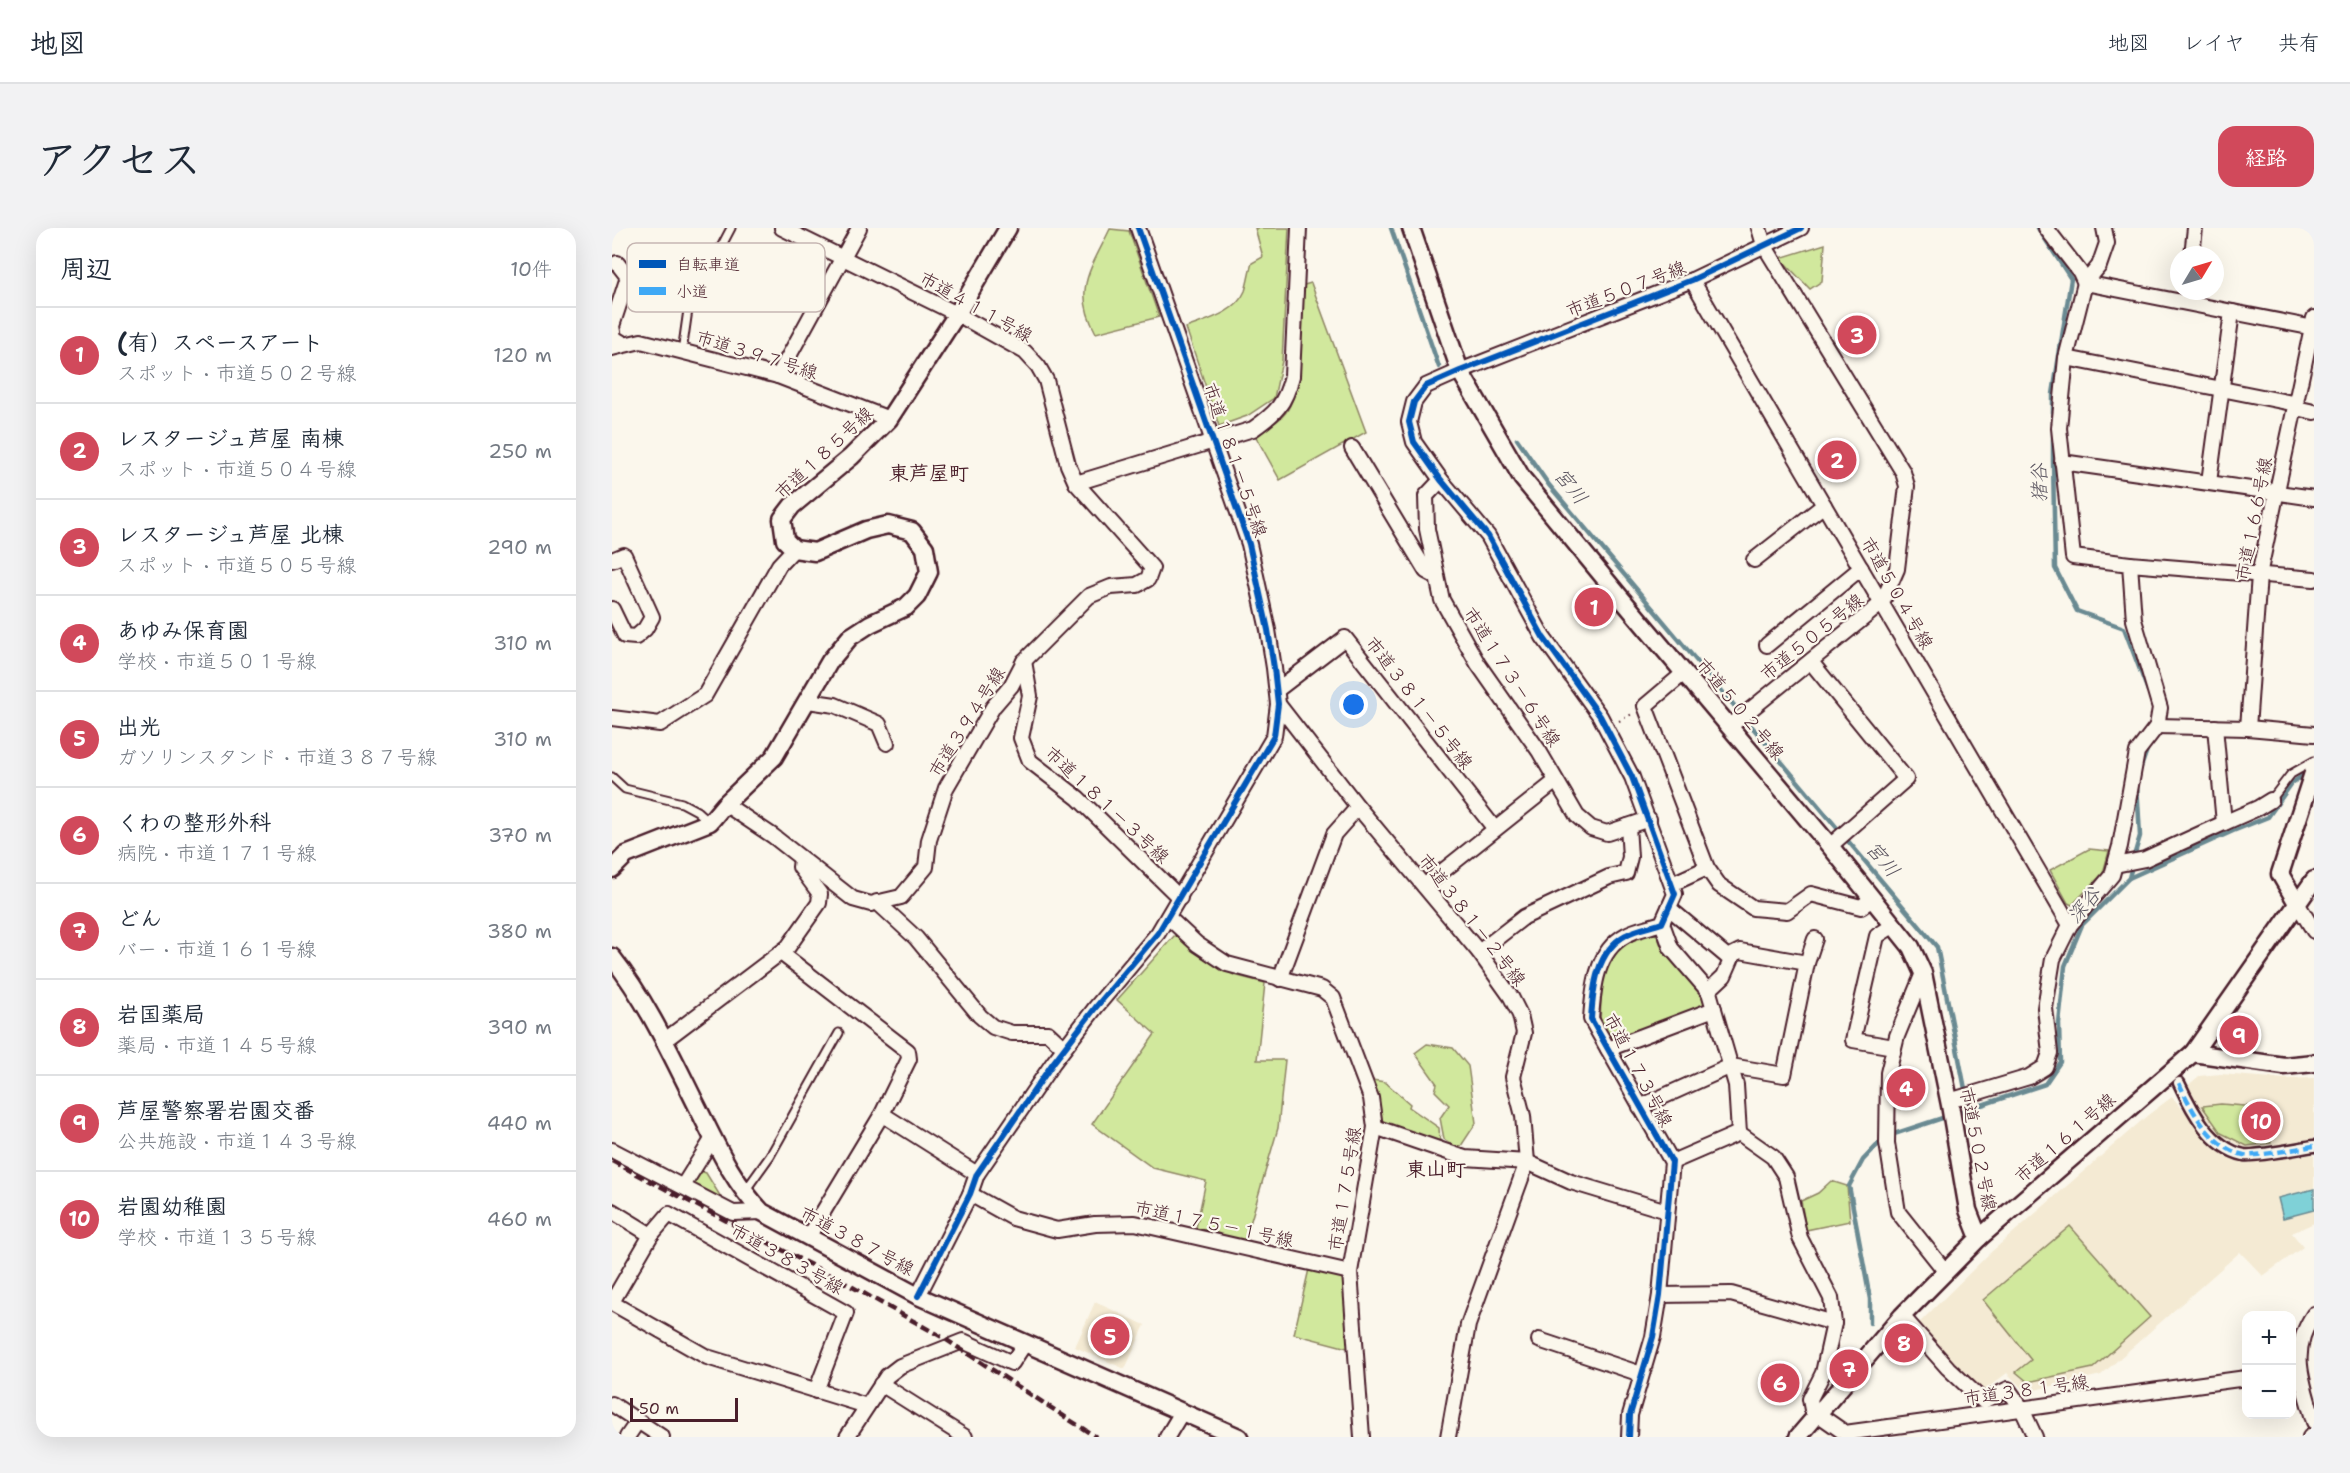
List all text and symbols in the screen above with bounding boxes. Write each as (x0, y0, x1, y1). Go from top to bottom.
text: 地図 (30, 24, 86, 62)
text: 地図 (2108, 29, 2150, 57)
text: レイヤ (2183, 29, 2245, 57)
text: 共有 (2278, 29, 2320, 57)
button: 経路 (2218, 126, 2314, 187)
text: アクセス (36, 131, 201, 187)
legend (627, 243, 825, 312)
north arrow (2170, 246, 2224, 300)
text: 周辺 (60, 251, 112, 286)
text: 自転車道 (676, 254, 740, 275)
street label: 市道５０７号線 (1563, 255, 1689, 323)
text: 10件 (510, 256, 552, 282)
street label: 市道４１１号線 (915, 266, 1037, 348)
text: 小道 (676, 281, 708, 302)
pin: 3 (1838, 312, 1876, 358)
street label: 市道３９７号線 (693, 325, 821, 385)
text: (有）スペースアート (117, 328, 323, 357)
text: 1 (75, 342, 84, 368)
text: 120 m (493, 342, 552, 368)
text: スポット · 市道５０２号線 (117, 360, 356, 386)
street label: 市道１８１－５号線 (1197, 380, 1273, 540)
street label: 市道１８５号線 (770, 401, 878, 505)
text: レスタージュ芦屋 南棟 (117, 424, 344, 453)
text: 2 (73, 438, 87, 464)
text: 250 m (488, 438, 552, 464)
pin: 2 (1818, 438, 1856, 482)
street label: 市道１６６号線 (2230, 455, 2278, 583)
text: スポット · 市道５０４号線 (117, 456, 356, 482)
district label: 東芦屋町 (889, 460, 969, 486)
water label: 宮川 (1548, 462, 1594, 510)
water label: 猪谷 (2026, 462, 2052, 503)
text: レスタージュ芦屋 北棟 (117, 520, 344, 549)
street label: 市道５０４号線 (1855, 532, 1939, 654)
text: 3 (73, 534, 87, 560)
text: 290 m (487, 534, 552, 560)
text: スポット · 市道５０５号線 (117, 552, 356, 578)
pin: 1 (1574, 584, 1614, 629)
street label: 市道５０５号線 (1755, 588, 1869, 686)
street label: 市道１７３－６号線 (1458, 603, 1566, 751)
text: あゆみ保育園 (117, 616, 249, 645)
text: 4 (73, 630, 87, 656)
text: 310 m (493, 630, 552, 656)
street label: 市道３８１－５号線 (1360, 632, 1478, 774)
text: 学校 · 市道５０１号線 (117, 648, 316, 674)
street label: 市道５０２号線 (1690, 653, 1790, 765)
street label: 市道３９４号線 (923, 662, 1011, 782)
your location (1339, 690, 1368, 719)
text: 出光 (117, 712, 161, 741)
text: 5 (73, 726, 86, 752)
text: 310 m (493, 726, 552, 752)
street label: 市道１８１－３号線 (1040, 741, 1174, 869)
text: ガソリンスタンド · 市道３８７号線 (117, 744, 437, 770)
text: くわの整形外科 (117, 808, 271, 837)
text: 6 (73, 822, 87, 848)
text: 370 m (488, 822, 552, 848)
water label: 宮川 (1860, 835, 1906, 883)
text: 病院 · 市道１７１号線 (117, 840, 316, 866)
street label: 市道３８１－２号線 (1413, 849, 1531, 991)
water label: 深谷 (2061, 881, 2107, 929)
text: どん (117, 904, 162, 933)
text: 7 (73, 918, 87, 944)
text: 380 m (487, 918, 552, 944)
text: バー · 市道１６１号線 (117, 936, 316, 962)
text: 岩国薬局 (117, 1000, 205, 1029)
street label: 市道１７３号線 (1598, 1009, 1678, 1131)
pin: 9 (2220, 1012, 2258, 1058)
text: 8 (73, 1014, 87, 1040)
text: 390 m (487, 1014, 552, 1040)
text: 薬局 · 市道１４５号線 (117, 1032, 316, 1058)
pin: 4 (1886, 1066, 1926, 1110)
street label: 市道５０２号線 (1954, 1085, 2002, 1213)
street label: 市道１６１号線 (2010, 1088, 2120, 1188)
text: 芦屋警察署岩園交番 (117, 1096, 315, 1125)
pin: 10 (2242, 1098, 2280, 1144)
text: 9 (73, 1110, 87, 1136)
text: 440 m (487, 1110, 552, 1136)
street label: 市道１７５号線 (1323, 1125, 1367, 1253)
text: 公共施設 · 市道１４３号線 (117, 1128, 356, 1154)
district label: 東山町 (1406, 1156, 1466, 1182)
text: 岩園幼稚園 (117, 1192, 227, 1221)
street label: 市道１７５－１号線 (1132, 1195, 1296, 1253)
street label: 市道３８７号線 (796, 1201, 918, 1281)
text: 10 (68, 1206, 91, 1232)
text: 460 m (487, 1206, 552, 1232)
street label: 市道３８３号線 (726, 1218, 848, 1300)
text: 学校 · 市道１３５号線 (117, 1224, 316, 1250)
map controls (2242, 1311, 2296, 1419)
button: + (2242, 1311, 2296, 1365)
pin: 5 (1090, 1314, 1130, 1358)
pin: 8 (1884, 1320, 1924, 1366)
pin: 7 (1830, 1346, 1868, 1392)
pin: 6 (1760, 1360, 1800, 1406)
button: − (2242, 1365, 2296, 1419)
street label: 市道３８１号線 (1962, 1369, 2090, 1411)
scale bar (630, 1395, 738, 1422)
text: 50 m (639, 1398, 679, 1419)

